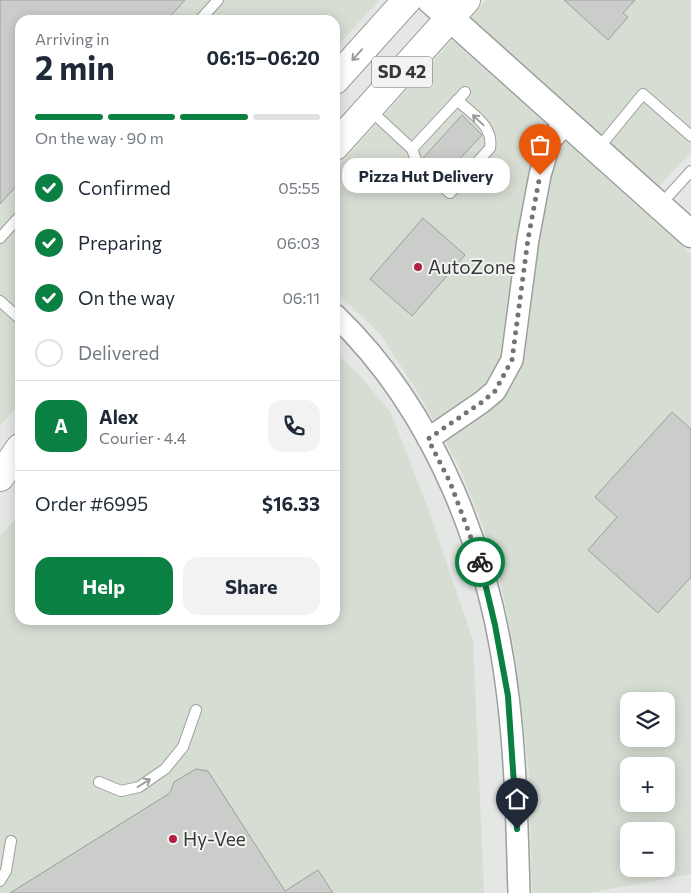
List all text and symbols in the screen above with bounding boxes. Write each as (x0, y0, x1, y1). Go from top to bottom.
text: Arriving in (35, 29, 109, 48)
text: 06:15–06:20 (207, 46, 320, 69)
text: 2 min (35, 47, 115, 87)
one-way arrow (351, 49, 363, 62)
road number: SD 42 (372, 56, 432, 88)
one-way arrow (472, 114, 485, 126)
pin (519, 124, 561, 175)
text: On the way · 90 m (35, 128, 164, 147)
icon: bag (526, 131, 554, 159)
callout: Pizza Hut Delivery (342, 158, 510, 192)
text: Pizza Hut Delivery (359, 166, 493, 185)
icon: check (35, 174, 63, 202)
text: Confirmed (78, 176, 171, 199)
text: 05:55 (278, 178, 320, 197)
icon: check (35, 229, 63, 257)
text: Preparing (78, 231, 162, 254)
text: 06:03 (277, 233, 320, 252)
place label: AutoZone (428, 255, 516, 278)
marker: AutoZone (412, 261, 424, 273)
icon: check (35, 284, 63, 312)
text: On the way (78, 286, 175, 309)
text: 06:11 (282, 288, 320, 307)
text: Delivered (78, 341, 159, 364)
button: phone (268, 400, 320, 452)
text: Alex (99, 405, 139, 428)
text: A (54, 414, 68, 437)
text: Courier · 4.4 (99, 428, 186, 447)
text: Order #6995 (35, 492, 148, 515)
text: $16.33 (262, 492, 320, 515)
courier (455, 537, 505, 587)
icon: bike (466, 548, 494, 576)
button: Help (35, 557, 173, 615)
button: Share (183, 557, 320, 615)
map controls (620, 692, 675, 877)
button: layers (620, 692, 675, 747)
button: + (620, 757, 675, 812)
one-way arrow (137, 777, 151, 787)
pin (496, 778, 538, 829)
icon: home (503, 785, 531, 813)
button: − (620, 822, 675, 877)
place label: Hy-Vee (183, 827, 246, 850)
marker: Hy-Vee (167, 833, 179, 845)

